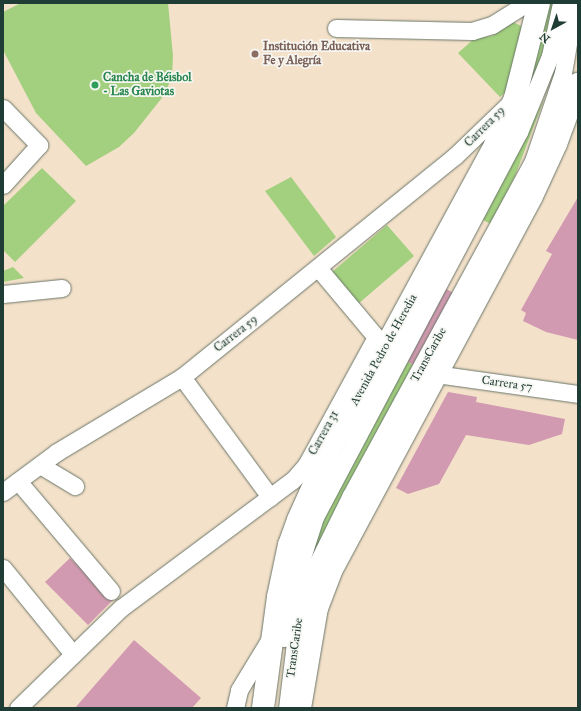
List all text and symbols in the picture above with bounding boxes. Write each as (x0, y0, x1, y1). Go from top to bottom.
north arrow (533, 8, 573, 48)
text: N (537, 30, 553, 46)
place label: Institución Educativa Fe y Alegría (263, 40, 370, 68)
marker: Institución Educativa Fe y Alegría (250, 49, 260, 59)
place label: Cancha de Béisbol - Las Gaviotas (103, 71, 191, 99)
marker: Cancha de Béisbol - Las Gaviotas (90, 80, 100, 90)
street label: Carrera 59 (462, 104, 508, 150)
street label: Avenida Pedro de Heredia (347, 292, 421, 408)
street label: Carrera 59 (211, 313, 261, 355)
street label: TransCaribe (408, 325, 450, 385)
street label: Carrera 57 (481, 373, 533, 395)
street label: Carrera 31 (306, 408, 342, 458)
street label: TransCaribe (284, 617, 306, 679)

